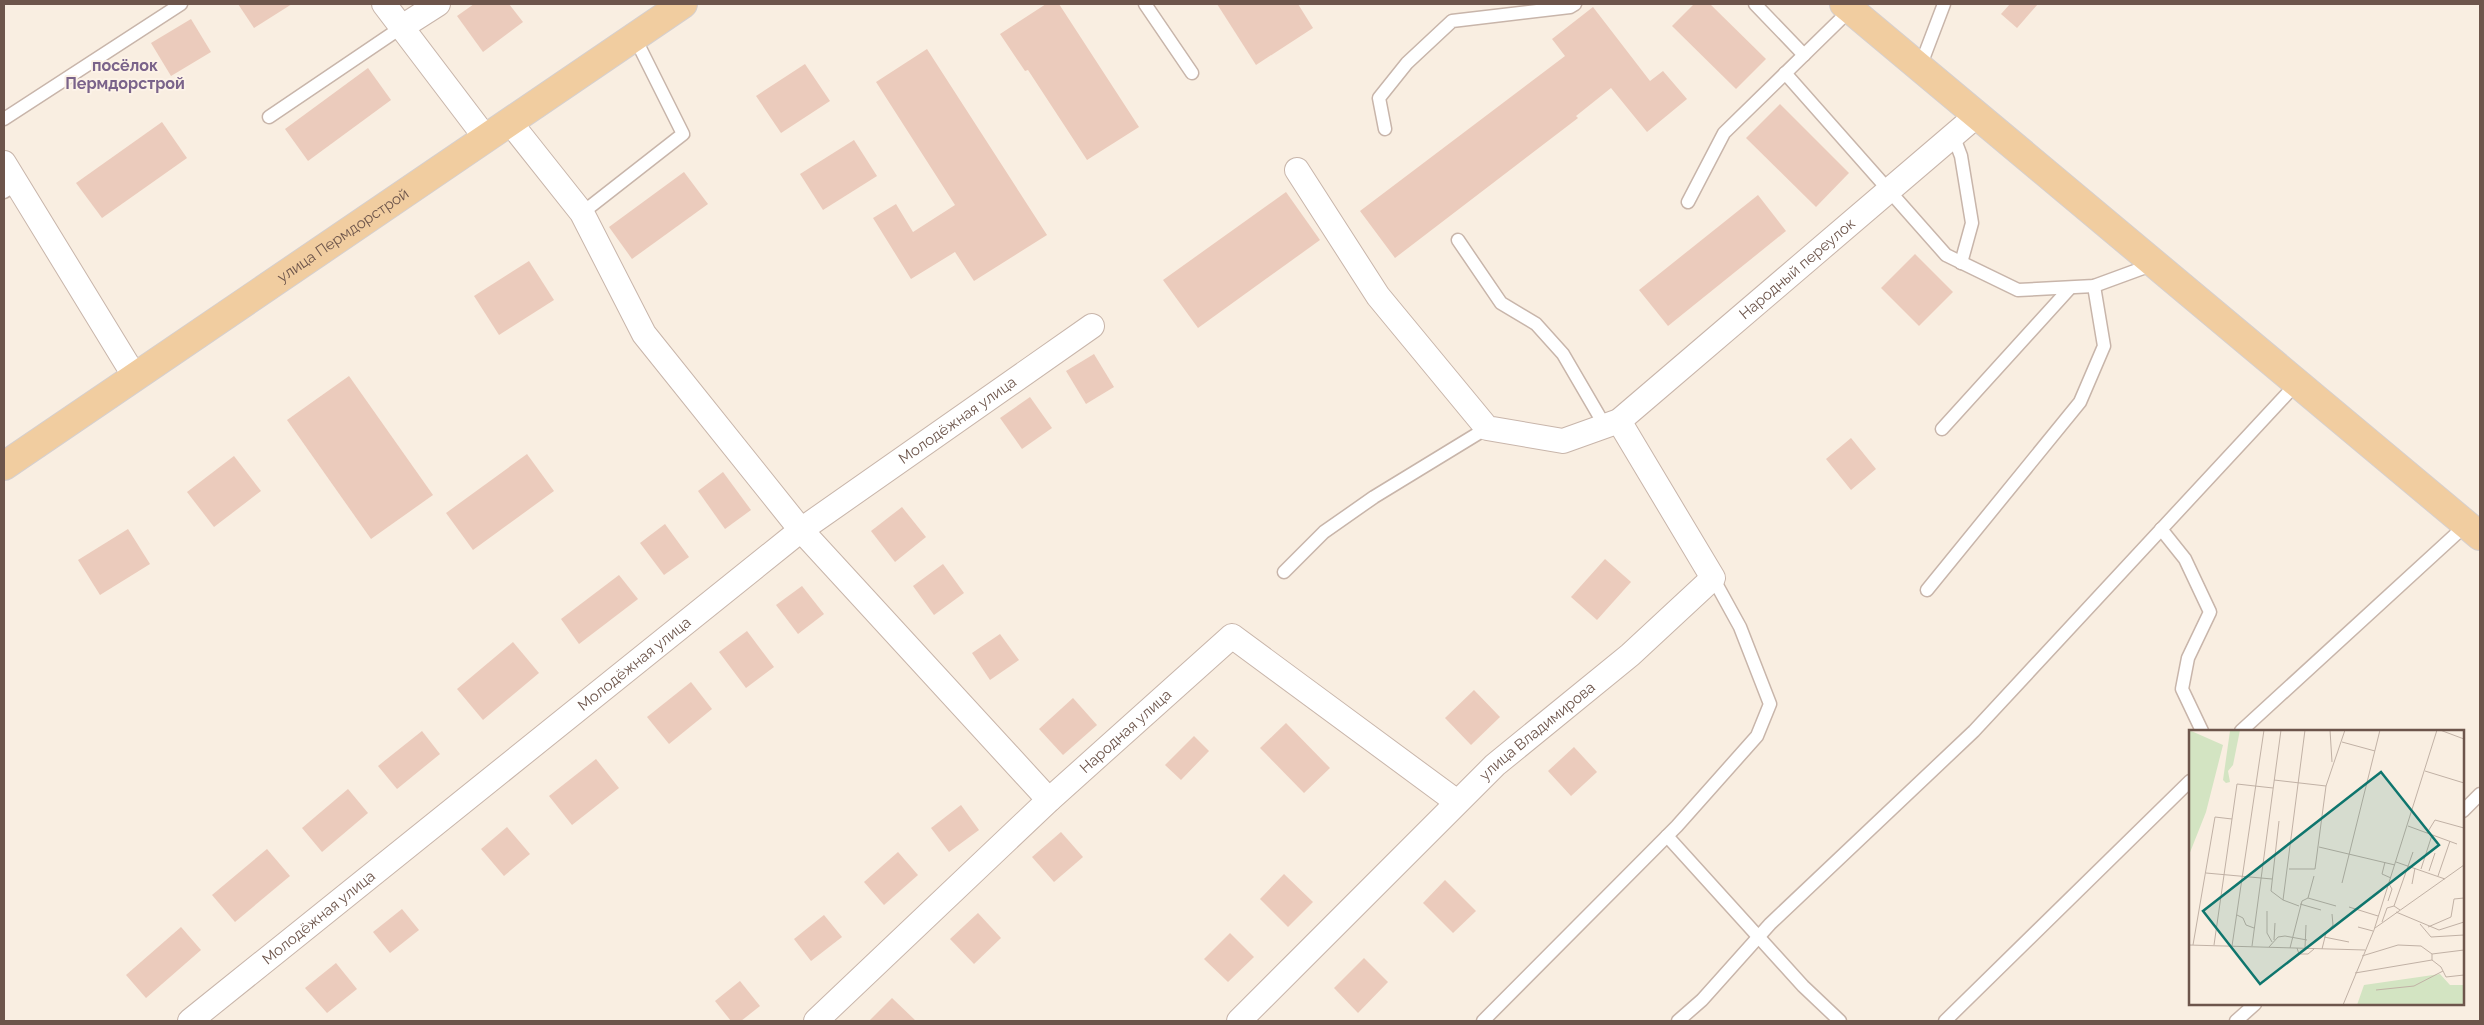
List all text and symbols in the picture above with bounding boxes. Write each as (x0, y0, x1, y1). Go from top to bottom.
district label: посёлок Пермдорстрой (65, 56, 185, 93)
street label: улица Пермдорстрой (274, 184, 412, 286)
street label: Народный переулок (1736, 214, 1859, 323)
street label: Молодёжная улица (895, 373, 1020, 468)
street label: Молодёжная улица (574, 613, 694, 715)
street label: улица Владимирова (1476, 678, 1599, 784)
street label: Народная улица (1076, 686, 1175, 777)
inset map (2189, 730, 2464, 1005)
street label: Молодёжная улица (259, 867, 379, 968)

